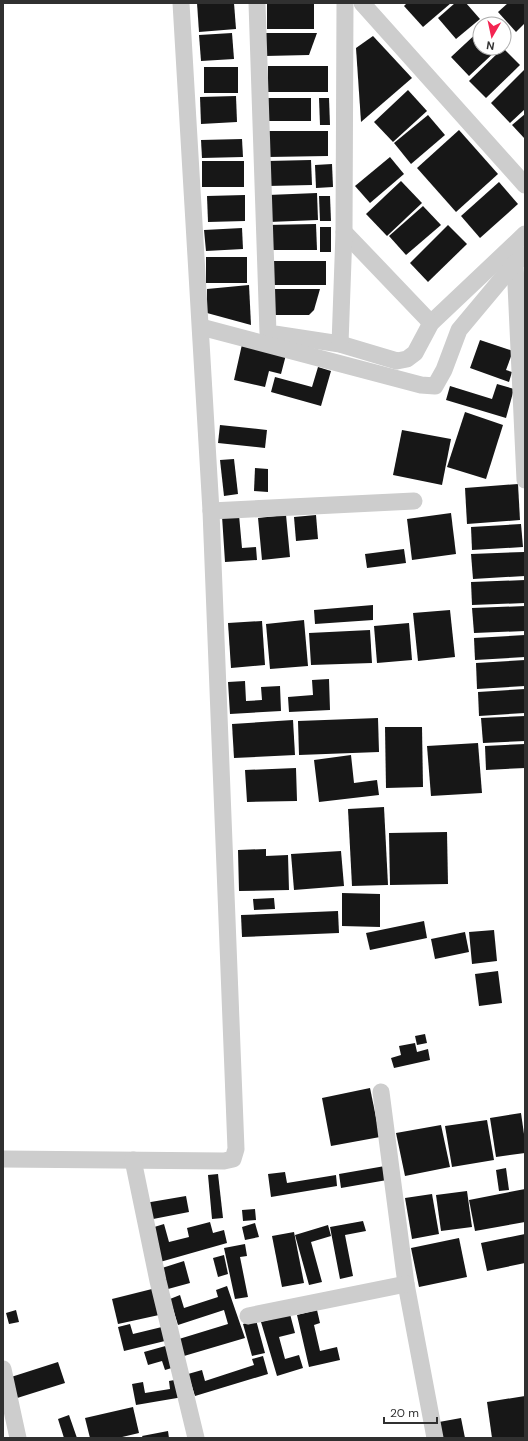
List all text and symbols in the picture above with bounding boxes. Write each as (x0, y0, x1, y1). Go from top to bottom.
north arrow (472, 16, 512, 56)
text: N (485, 38, 495, 53)
scale bar (384, 1399, 437, 1425)
text: 20 m (390, 1405, 419, 1421)

